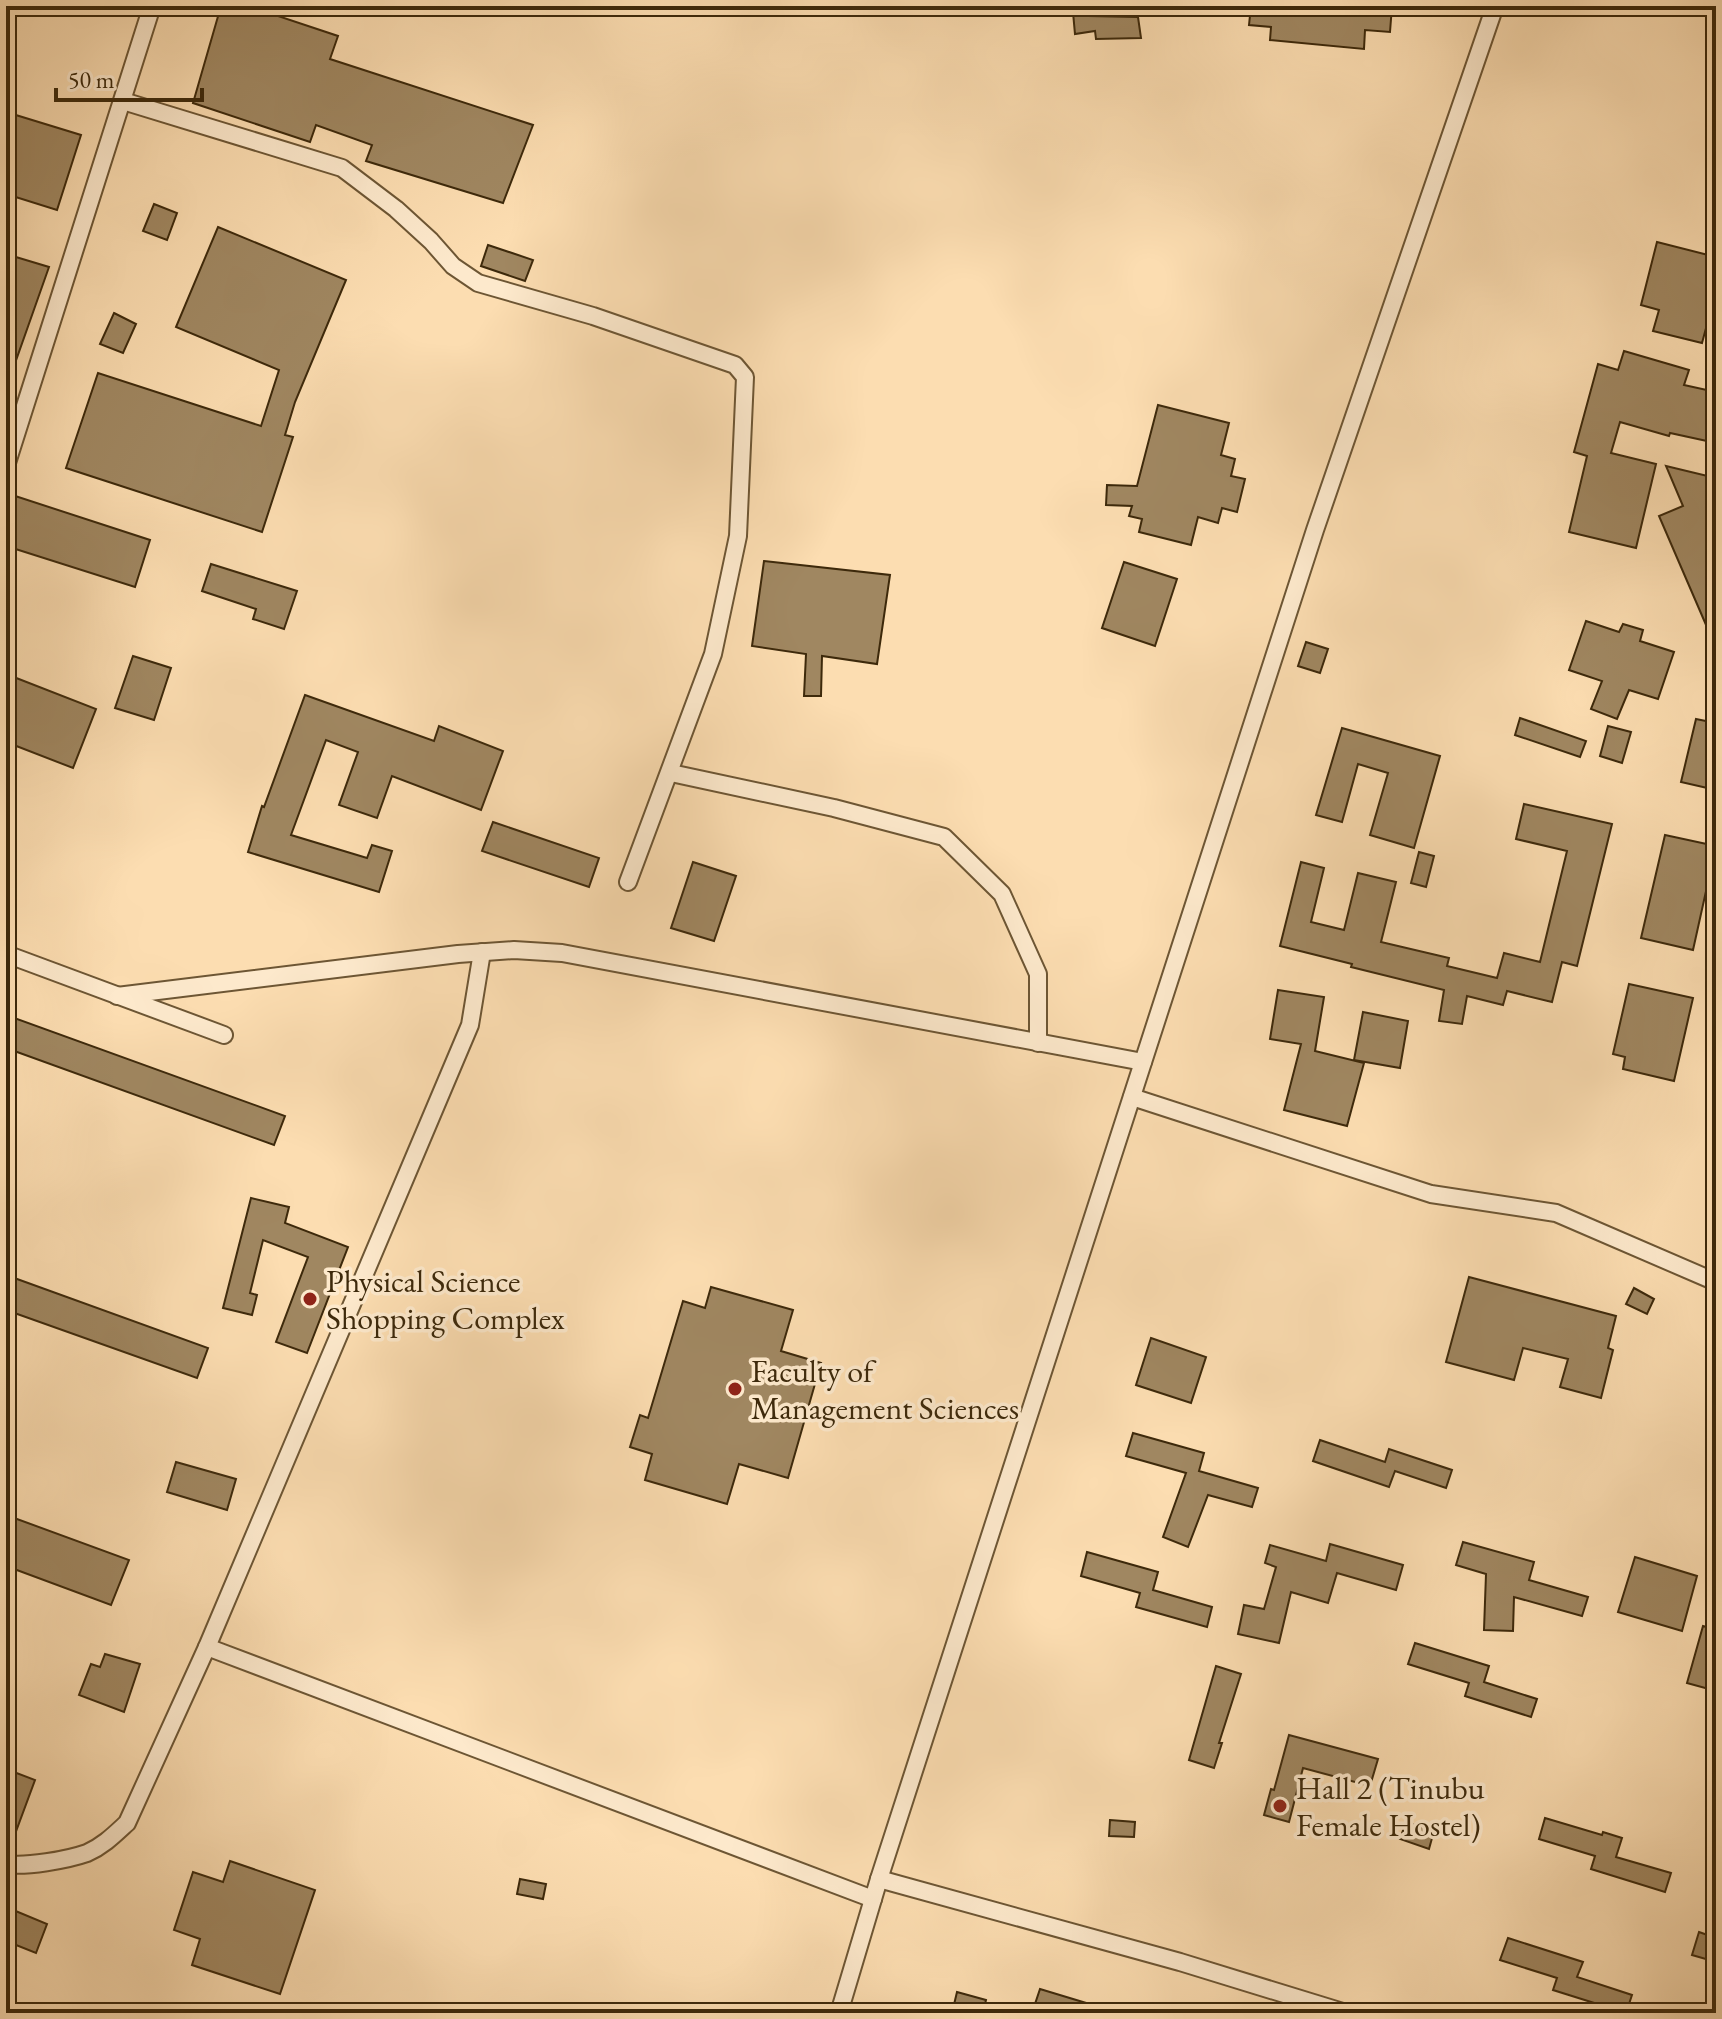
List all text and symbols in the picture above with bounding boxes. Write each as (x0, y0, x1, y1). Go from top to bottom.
scale bar (56, 52, 202, 102)
text: 50 m (68, 64, 115, 95)
place label: Physical Science Shopping Complex (326, 1260, 565, 1339)
marker: Physical Science Shopping Complex (301, 1290, 319, 1308)
place label: Faculty of Management Sciences (751, 1350, 1019, 1429)
marker: Faculty of Management Sciences (726, 1380, 744, 1398)
place label: Hall 2 (Tinubu Female Hostel) (1296, 1767, 1485, 1846)
marker: Hall 2 (Tinubu Female Hostel) (1271, 1797, 1289, 1815)

